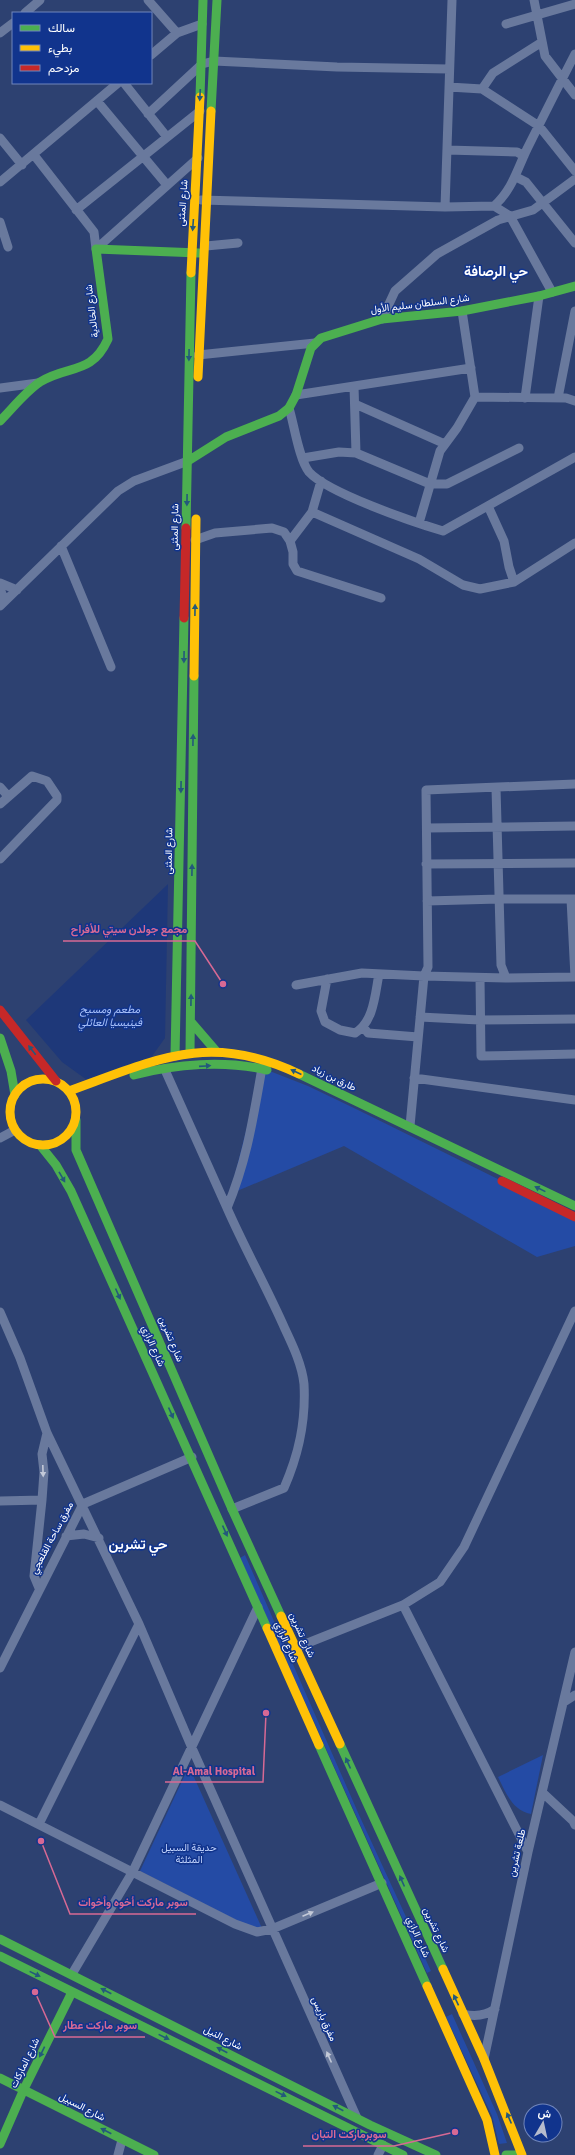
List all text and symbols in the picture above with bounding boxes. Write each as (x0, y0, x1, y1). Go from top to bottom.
legend (12, 12, 152, 84)
text: سالك (48, 21, 75, 36)
text: بطيء (48, 41, 72, 58)
text: مزدحم (48, 61, 79, 76)
one-way arrow (197, 89, 204, 101)
street label: شارع المثنى (175, 179, 191, 227)
one-way arrow (189, 219, 196, 231)
district label: حي الرصافة (464, 263, 528, 283)
street label: شارع الخالدية (83, 284, 101, 338)
street label: شارع السلطان سليم الأول (370, 292, 470, 316)
one-way arrow (186, 349, 192, 362)
one-way arrow (184, 494, 190, 507)
street label: شارع المثنى (169, 503, 181, 551)
one-way arrow (192, 603, 198, 616)
one-way arrow (181, 651, 187, 664)
one-way arrow (190, 733, 196, 746)
one-way arrow (178, 781, 185, 793)
street label: شارع المثنى (163, 827, 175, 875)
one-way arrow (189, 863, 195, 876)
callout: مجمع جولدن سيتي للأفراح (63, 918, 195, 941)
text: مجمع جولدن سيتي للأفراح (71, 923, 187, 938)
one-way arrow (188, 993, 194, 1006)
water label: مطعم ومسبح فينيسيا العائلي (78, 1003, 143, 1031)
one-way arrow (28, 1045, 36, 1056)
one-way arrow (199, 1062, 211, 1069)
street label: طارق بن زياد (310, 1062, 358, 1094)
one-way arrow (291, 1069, 302, 1075)
one-way arrow (59, 1171, 66, 1183)
one-way arrow (534, 1186, 546, 1192)
one-way arrow (115, 1289, 121, 1300)
street label: شارع تشرين (156, 1314, 186, 1364)
street label: شارع الرازي (137, 1324, 167, 1369)
one-way arrow (169, 1407, 175, 1419)
one-way arrow (40, 1465, 47, 1477)
street label: مفرق ساحة القلعجي (28, 1500, 78, 1577)
one-way arrow (222, 1526, 228, 1537)
district label: حي تشرين (109, 1536, 168, 1556)
street label: شارع تشرين (287, 1610, 317, 1660)
street label: شارع الرازي (270, 1620, 300, 1665)
one-way arrow (345, 1757, 351, 1769)
callout: Al-Amal Hospital (165, 1759, 263, 1782)
text: Al-Amal Hospital (173, 1765, 256, 1778)
street label: طلعة تشرين (506, 1827, 528, 1878)
park label: حديقة السبيل المثلثة (161, 1842, 217, 1866)
one-way arrow (399, 1876, 405, 1887)
callout: سوبر ماركت أخوه وأخوات (70, 1891, 196, 1914)
text: سوبر ماركت أخوه وأخوات (78, 1896, 188, 1909)
street label: شارع تشرين (420, 1906, 452, 1955)
one-way arrow (302, 1911, 313, 1917)
street label: شارع الرازي (402, 1915, 432, 1960)
one-way arrow (29, 1971, 41, 1977)
one-way arrow (100, 1988, 112, 1994)
one-way arrow (453, 1994, 459, 2005)
street label: مفرق باريس (309, 1995, 339, 2043)
callout: سوبر ماركت عطار (55, 2014, 145, 2037)
text: سوبر ماركت عطار (62, 2019, 137, 2032)
street label: شارع النيل (202, 2023, 244, 2053)
one-way arrow (158, 2034, 170, 2040)
street label: شارع الماركات (8, 2036, 42, 2090)
one-way arrow (39, 2046, 46, 2058)
one-way arrow (216, 2047, 228, 2053)
one-way arrow (326, 2051, 333, 2063)
street label: شارع السبيل (57, 2090, 107, 2124)
one-way arrow (275, 2091, 287, 2097)
north arrow (523, 2103, 563, 2143)
one-way arrow (332, 2105, 344, 2112)
text: ش (537, 2106, 552, 2121)
one-way arrow (505, 2112, 511, 2124)
callout: سوبرماركت التبان (303, 2123, 394, 2146)
one-way arrow (100, 2128, 112, 2135)
text: سوبرماركت التبان (312, 2128, 387, 2141)

